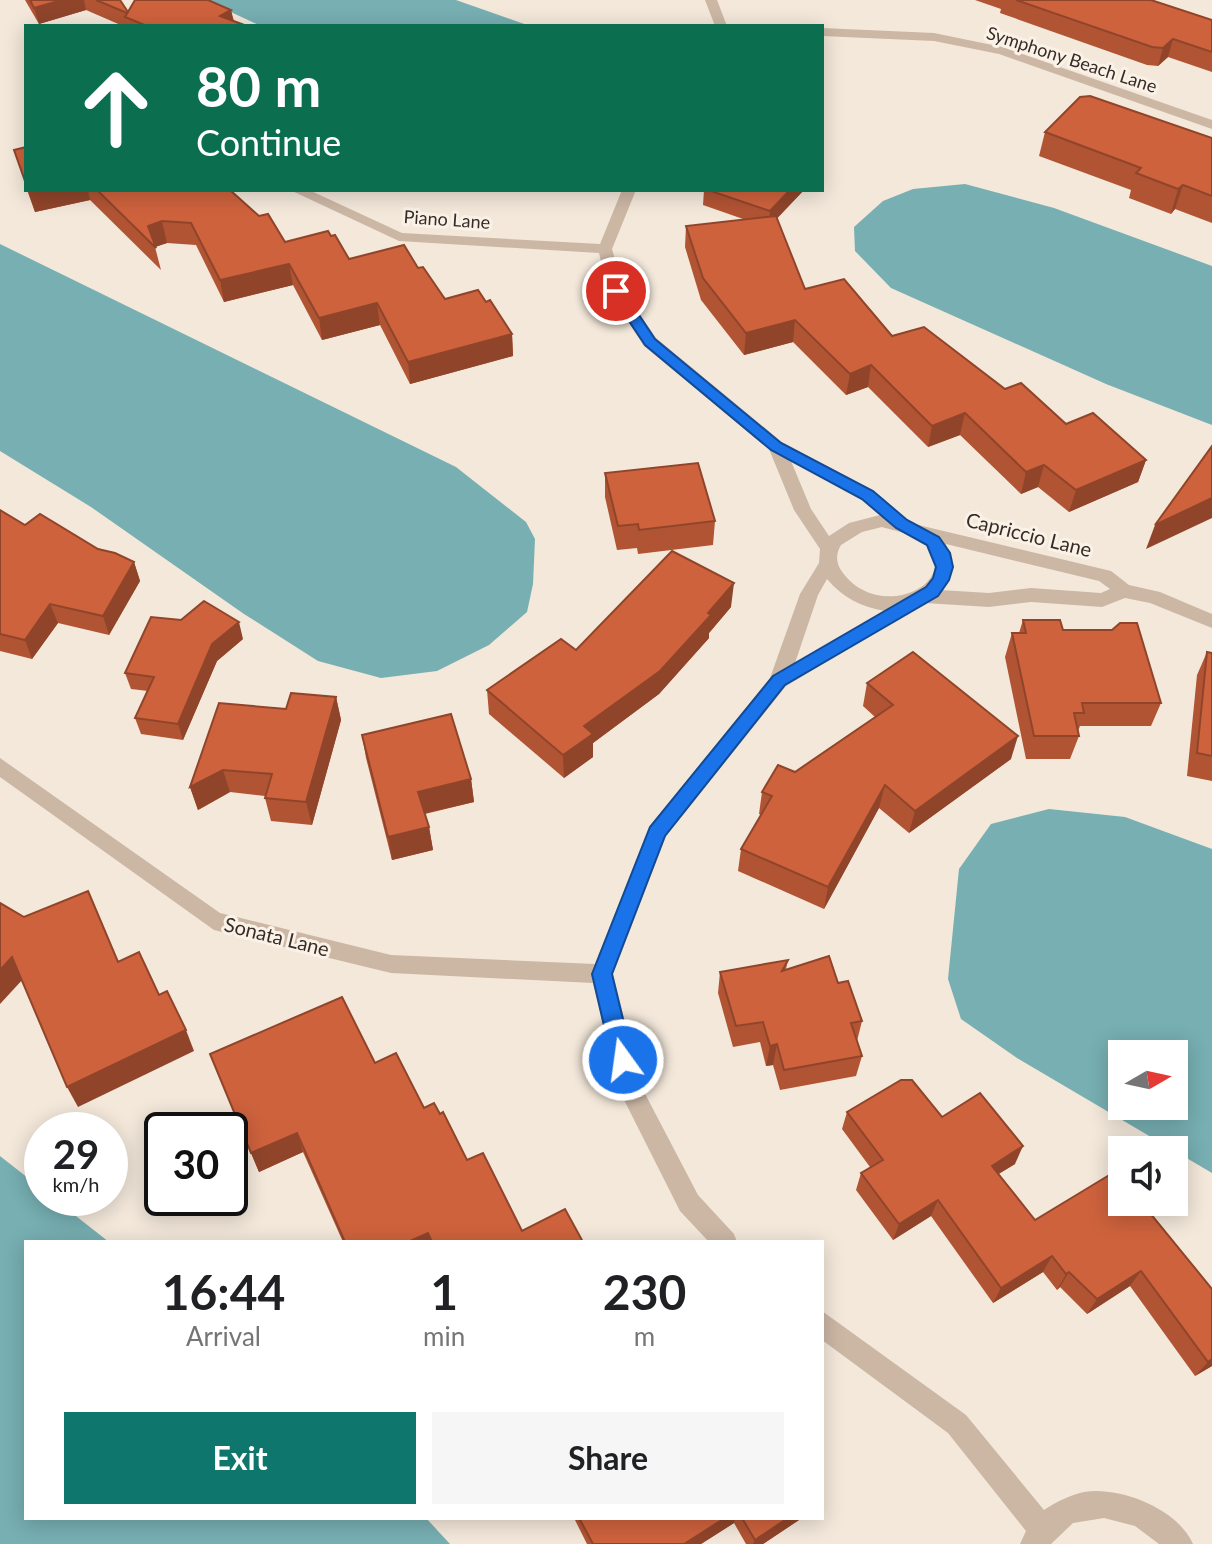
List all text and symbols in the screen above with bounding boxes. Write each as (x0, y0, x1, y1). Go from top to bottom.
street label: Symphony Beach Lane (984, 21, 1160, 97)
text: 80 m (196, 52, 321, 119)
icon: ahead (64, 56, 168, 160)
text: Continue (196, 120, 341, 164)
street label: Piano Lane (403, 205, 491, 233)
pin (582, 257, 650, 325)
icon: arrive (594, 269, 638, 313)
street label: Capriccio Lane (964, 507, 1094, 561)
street label: Sonata Lane (222, 911, 332, 961)
position arrow (581, 1018, 665, 1102)
north arrow (1108, 1040, 1188, 1120)
map controls (1108, 1040, 1188, 1216)
speed limit sign: 30 (144, 1112, 248, 1216)
text: 29 (53, 1130, 99, 1178)
button: sound (1108, 1136, 1188, 1216)
text: km/h (53, 1172, 99, 1196)
text: 16:44 (162, 1263, 285, 1320)
text: 1 (430, 1263, 458, 1320)
text: 230 (603, 1263, 686, 1320)
text: Arrival (186, 1320, 261, 1352)
text: min (423, 1320, 465, 1352)
text: m (634, 1320, 655, 1352)
button: Exit (64, 1412, 416, 1504)
button: Share (432, 1412, 784, 1504)

